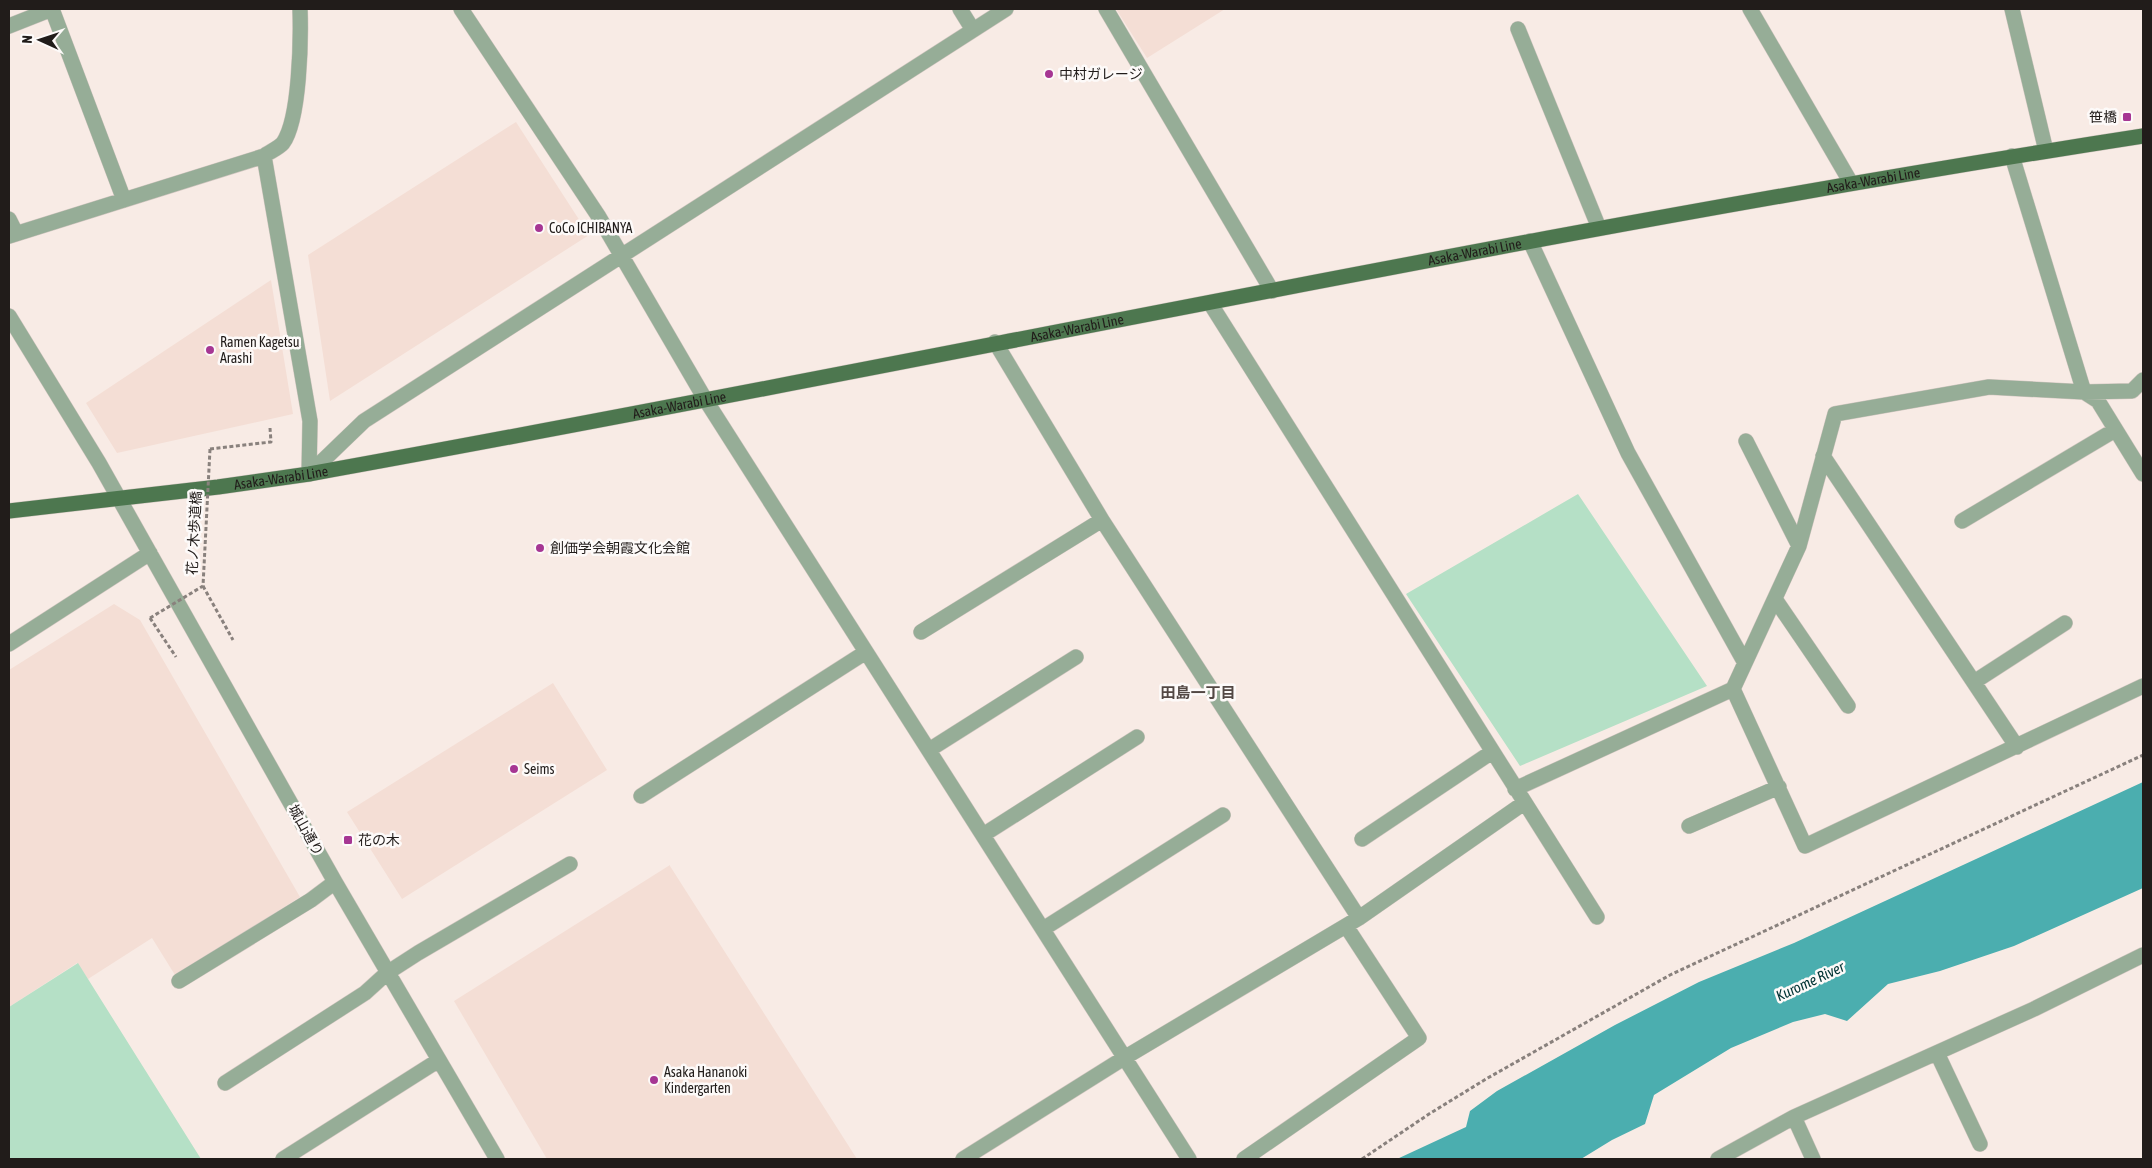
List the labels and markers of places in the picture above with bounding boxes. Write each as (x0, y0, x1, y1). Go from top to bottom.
place label: 中村ガレージ (1059, 66, 1143, 82)
marker: 中村ガレージ (1043, 68, 1055, 80)
place label: 笹橋 (2089, 109, 2117, 125)
marker: 笹橋 (2121, 111, 2133, 123)
place label: CoCo ICHIBANYA (549, 220, 633, 236)
marker: CoCo ICHIBANYA (533, 222, 545, 234)
place label: Ramen Kagetsu Arashi (220, 334, 300, 366)
marker: Ramen Kagetsu Arashi (204, 344, 216, 356)
place label: 創価学会朝霞文化会館 (550, 540, 690, 556)
marker: 創価学会朝霞文化会館 (534, 542, 546, 554)
place label: Seims (524, 761, 555, 777)
marker: Seims (508, 763, 520, 775)
place label: 花の木 (358, 832, 400, 848)
marker: 花の木 (342, 834, 354, 846)
place label: Asaka Hananoki Kindergarten (664, 1064, 747, 1096)
marker: Asaka Hananoki Kindergarten (648, 1074, 660, 1086)

